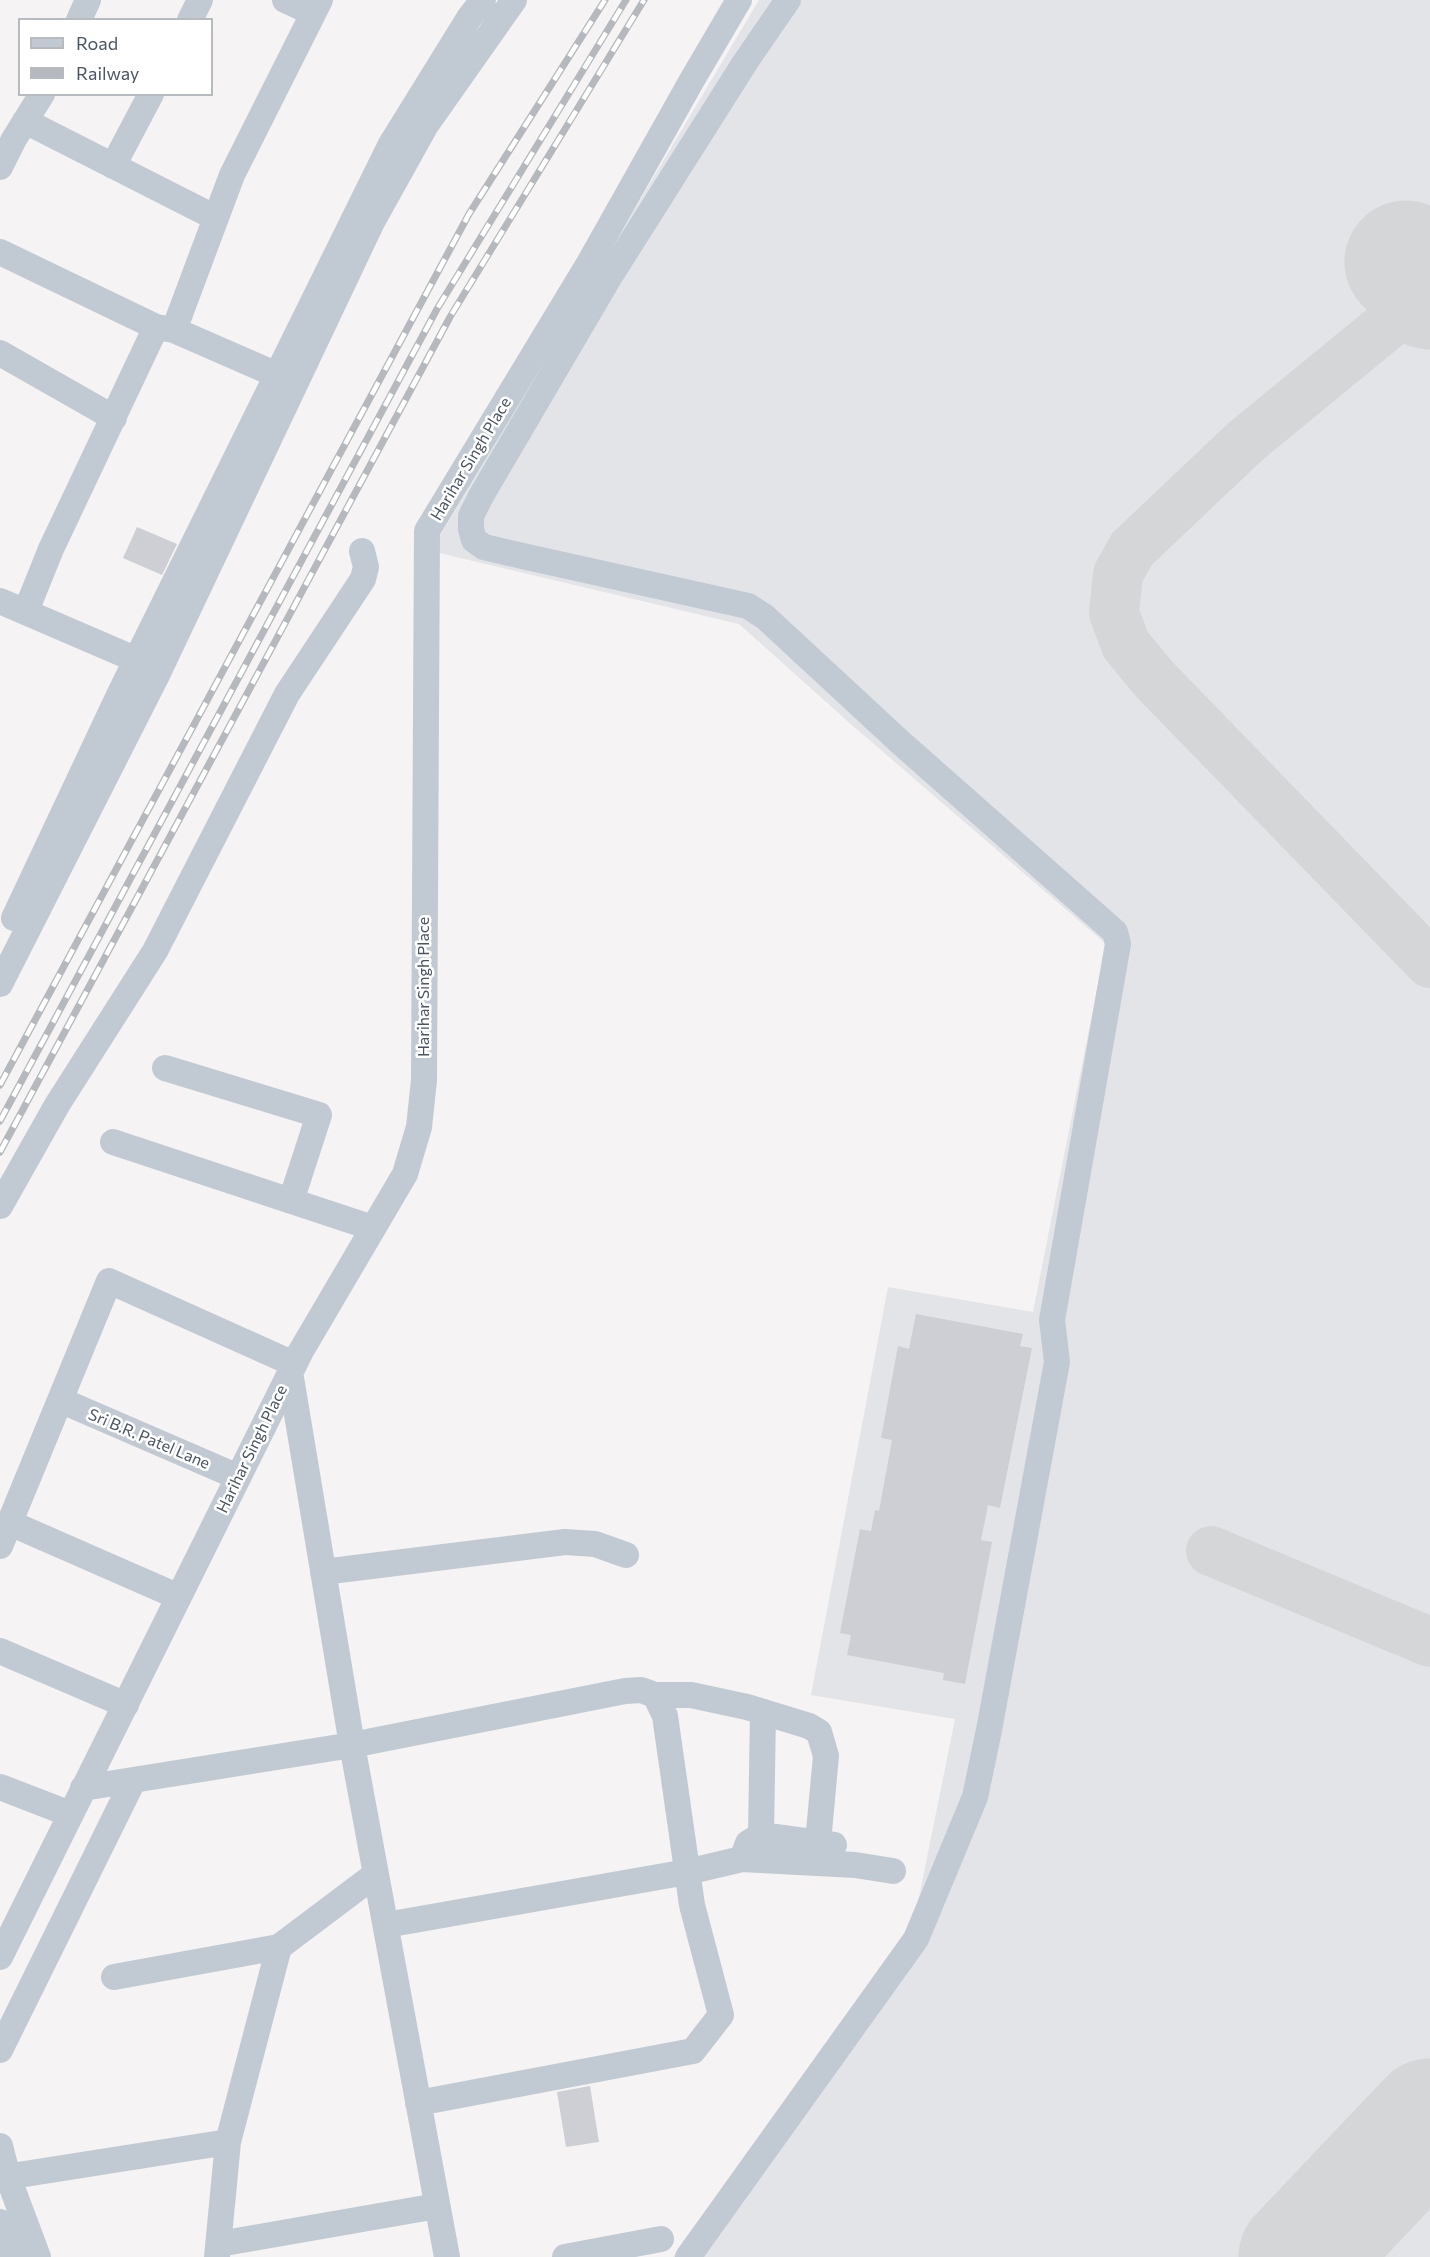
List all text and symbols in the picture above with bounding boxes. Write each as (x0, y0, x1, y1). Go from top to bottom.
legend (18, 18, 213, 96)
text: Road (76, 32, 118, 54)
text: Railway (76, 62, 139, 84)
street label: Harihar Singh Place (427, 394, 515, 524)
street label: Harihar Singh Place (414, 917, 434, 1057)
street label: Harihar Singh Place (213, 1382, 291, 1516)
street label: Sri B.R. Patel Lane (85, 1405, 213, 1473)

